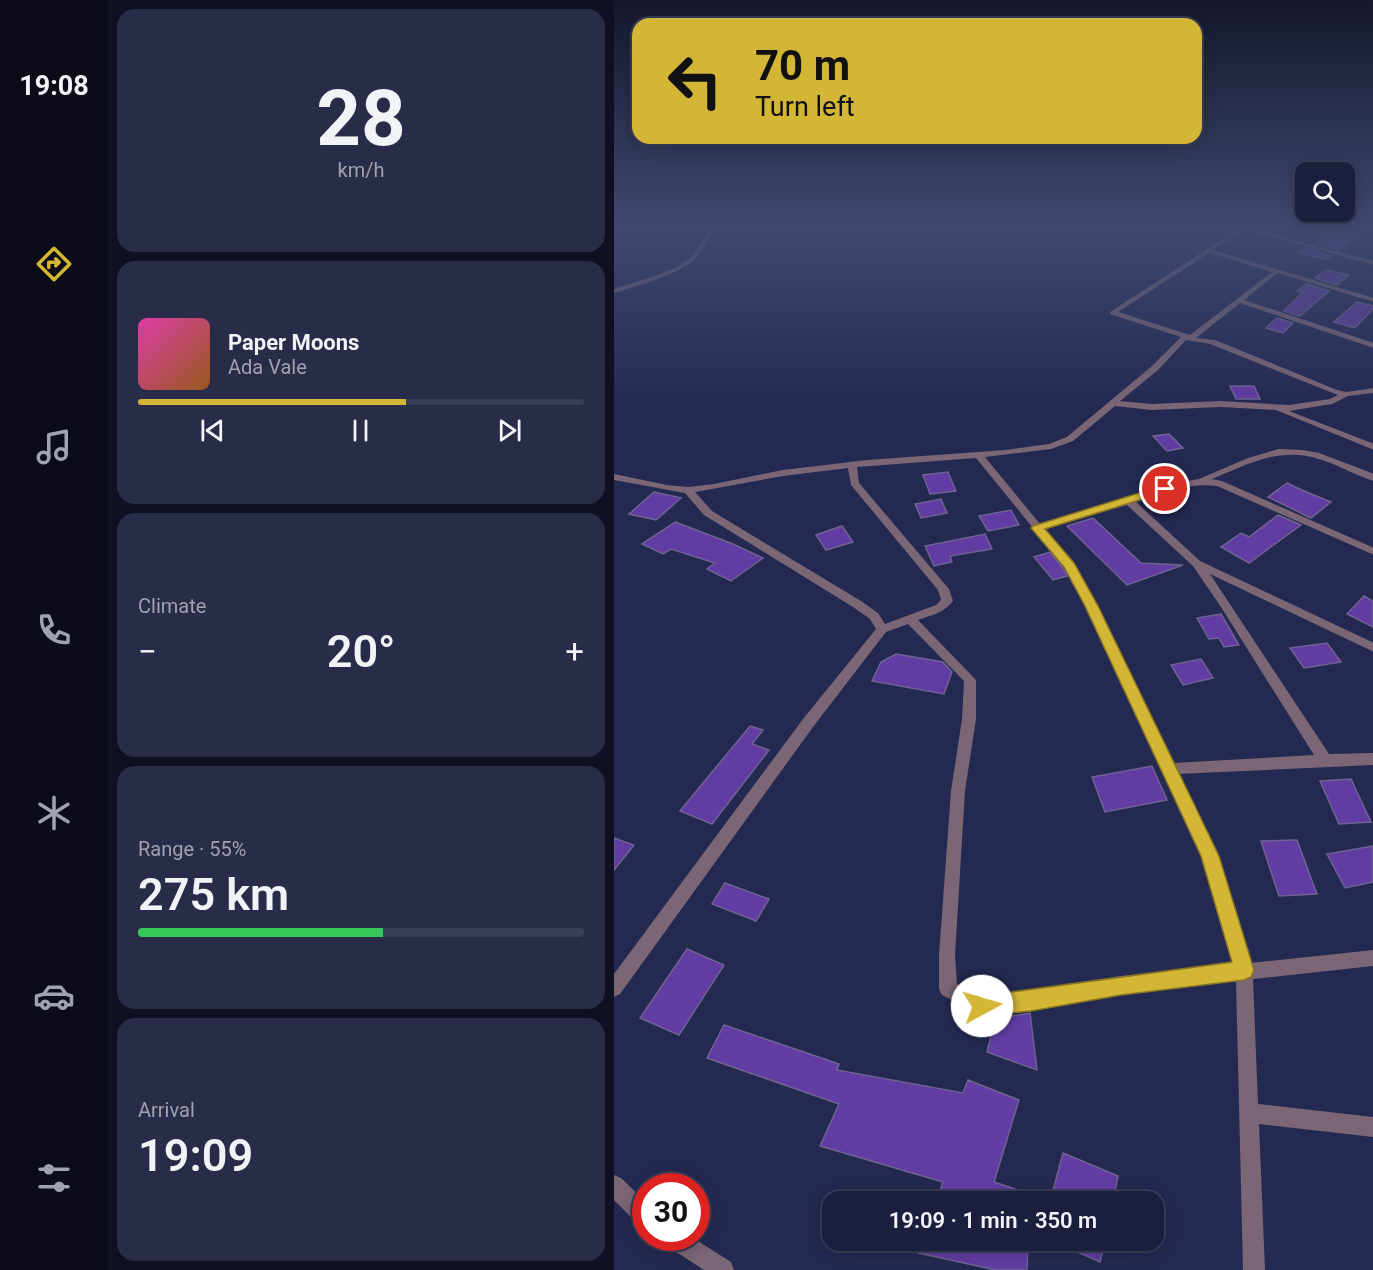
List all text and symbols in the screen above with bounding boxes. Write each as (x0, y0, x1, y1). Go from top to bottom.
text: 70 m (755, 41, 850, 90)
icon: left (656, 42, 734, 120)
text: 19:08 (19, 70, 89, 102)
text: 28 (316, 73, 406, 164)
text: Turn left (755, 91, 855, 123)
text: km/h (338, 158, 384, 182)
map controls (1295, 162, 1355, 222)
button: search (1295, 162, 1355, 222)
icon: directions (33, 243, 75, 285)
text: Paper Moons (228, 330, 359, 355)
text: Ada Vale (228, 355, 307, 379)
icon: previous (196, 414, 229, 447)
icon: pause (344, 414, 377, 447)
icon: next (493, 414, 526, 447)
icon: music (33, 426, 75, 468)
pin (1139, 463, 1190, 514)
icon: arrive (1148, 472, 1181, 505)
text: Climate (138, 594, 206, 618)
icon: phone (33, 609, 75, 651)
text: 20° (327, 625, 395, 678)
text: − (138, 632, 157, 671)
text: + (565, 632, 584, 671)
icon: climate (33, 792, 75, 834)
text: Range · 55% (138, 837, 246, 861)
text: 275 km (138, 868, 289, 921)
position arrow (950, 974, 1014, 1038)
icon: car (33, 975, 75, 1017)
text: Arrival (138, 1098, 195, 1122)
text: 19:09 (138, 1129, 253, 1182)
icon: filters (33, 1157, 75, 1199)
speed limit sign: 30 (632, 1173, 710, 1251)
text: 19:09 · 1 min · 350 m (889, 1208, 1097, 1233)

